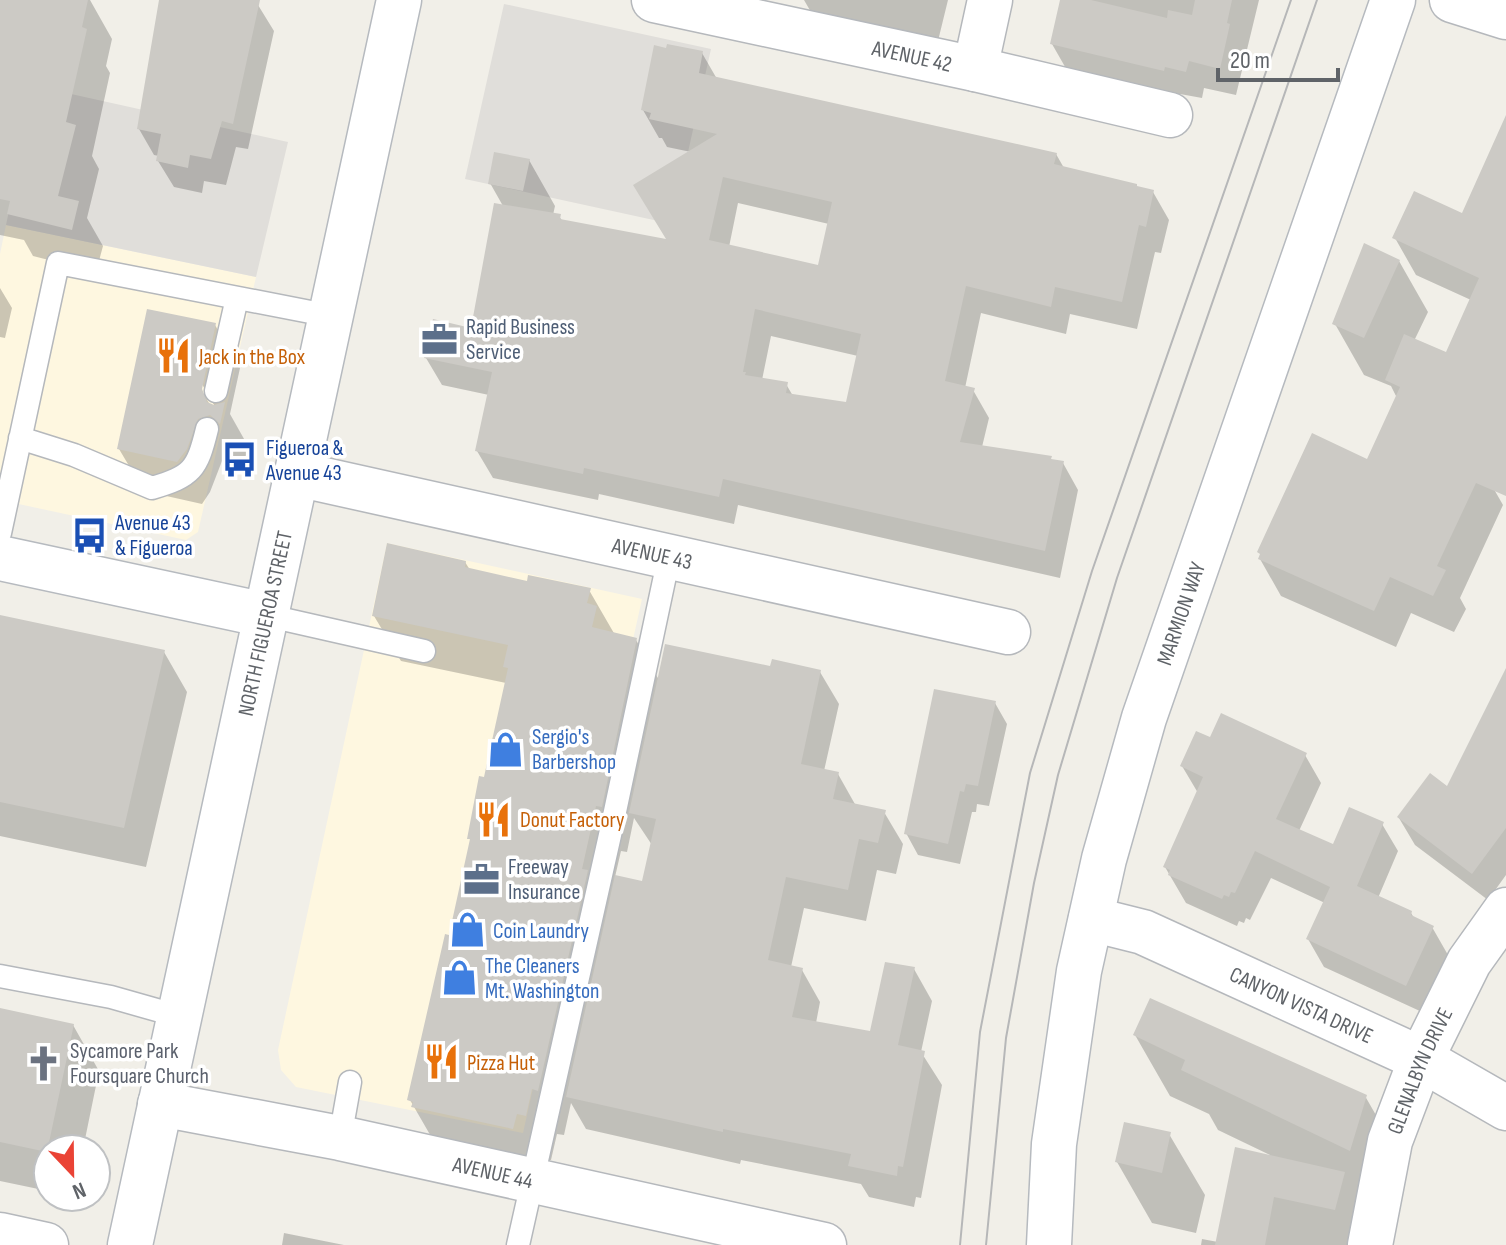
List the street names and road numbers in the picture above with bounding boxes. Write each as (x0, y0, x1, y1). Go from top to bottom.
street label: AVENUE 42 (868, 35, 954, 79)
street label: NORTH FIGUEROA STREET (233, 528, 299, 719)
street label: AVENUE 43 (609, 532, 694, 576)
street label: MARMION WAY (1151, 559, 1212, 669)
street label: CANYON VISTA DRIVE (1225, 961, 1377, 1050)
street label: GLENALBYN DRIVE (1382, 1004, 1459, 1138)
street label: AVENUE 44 (449, 1151, 535, 1195)

